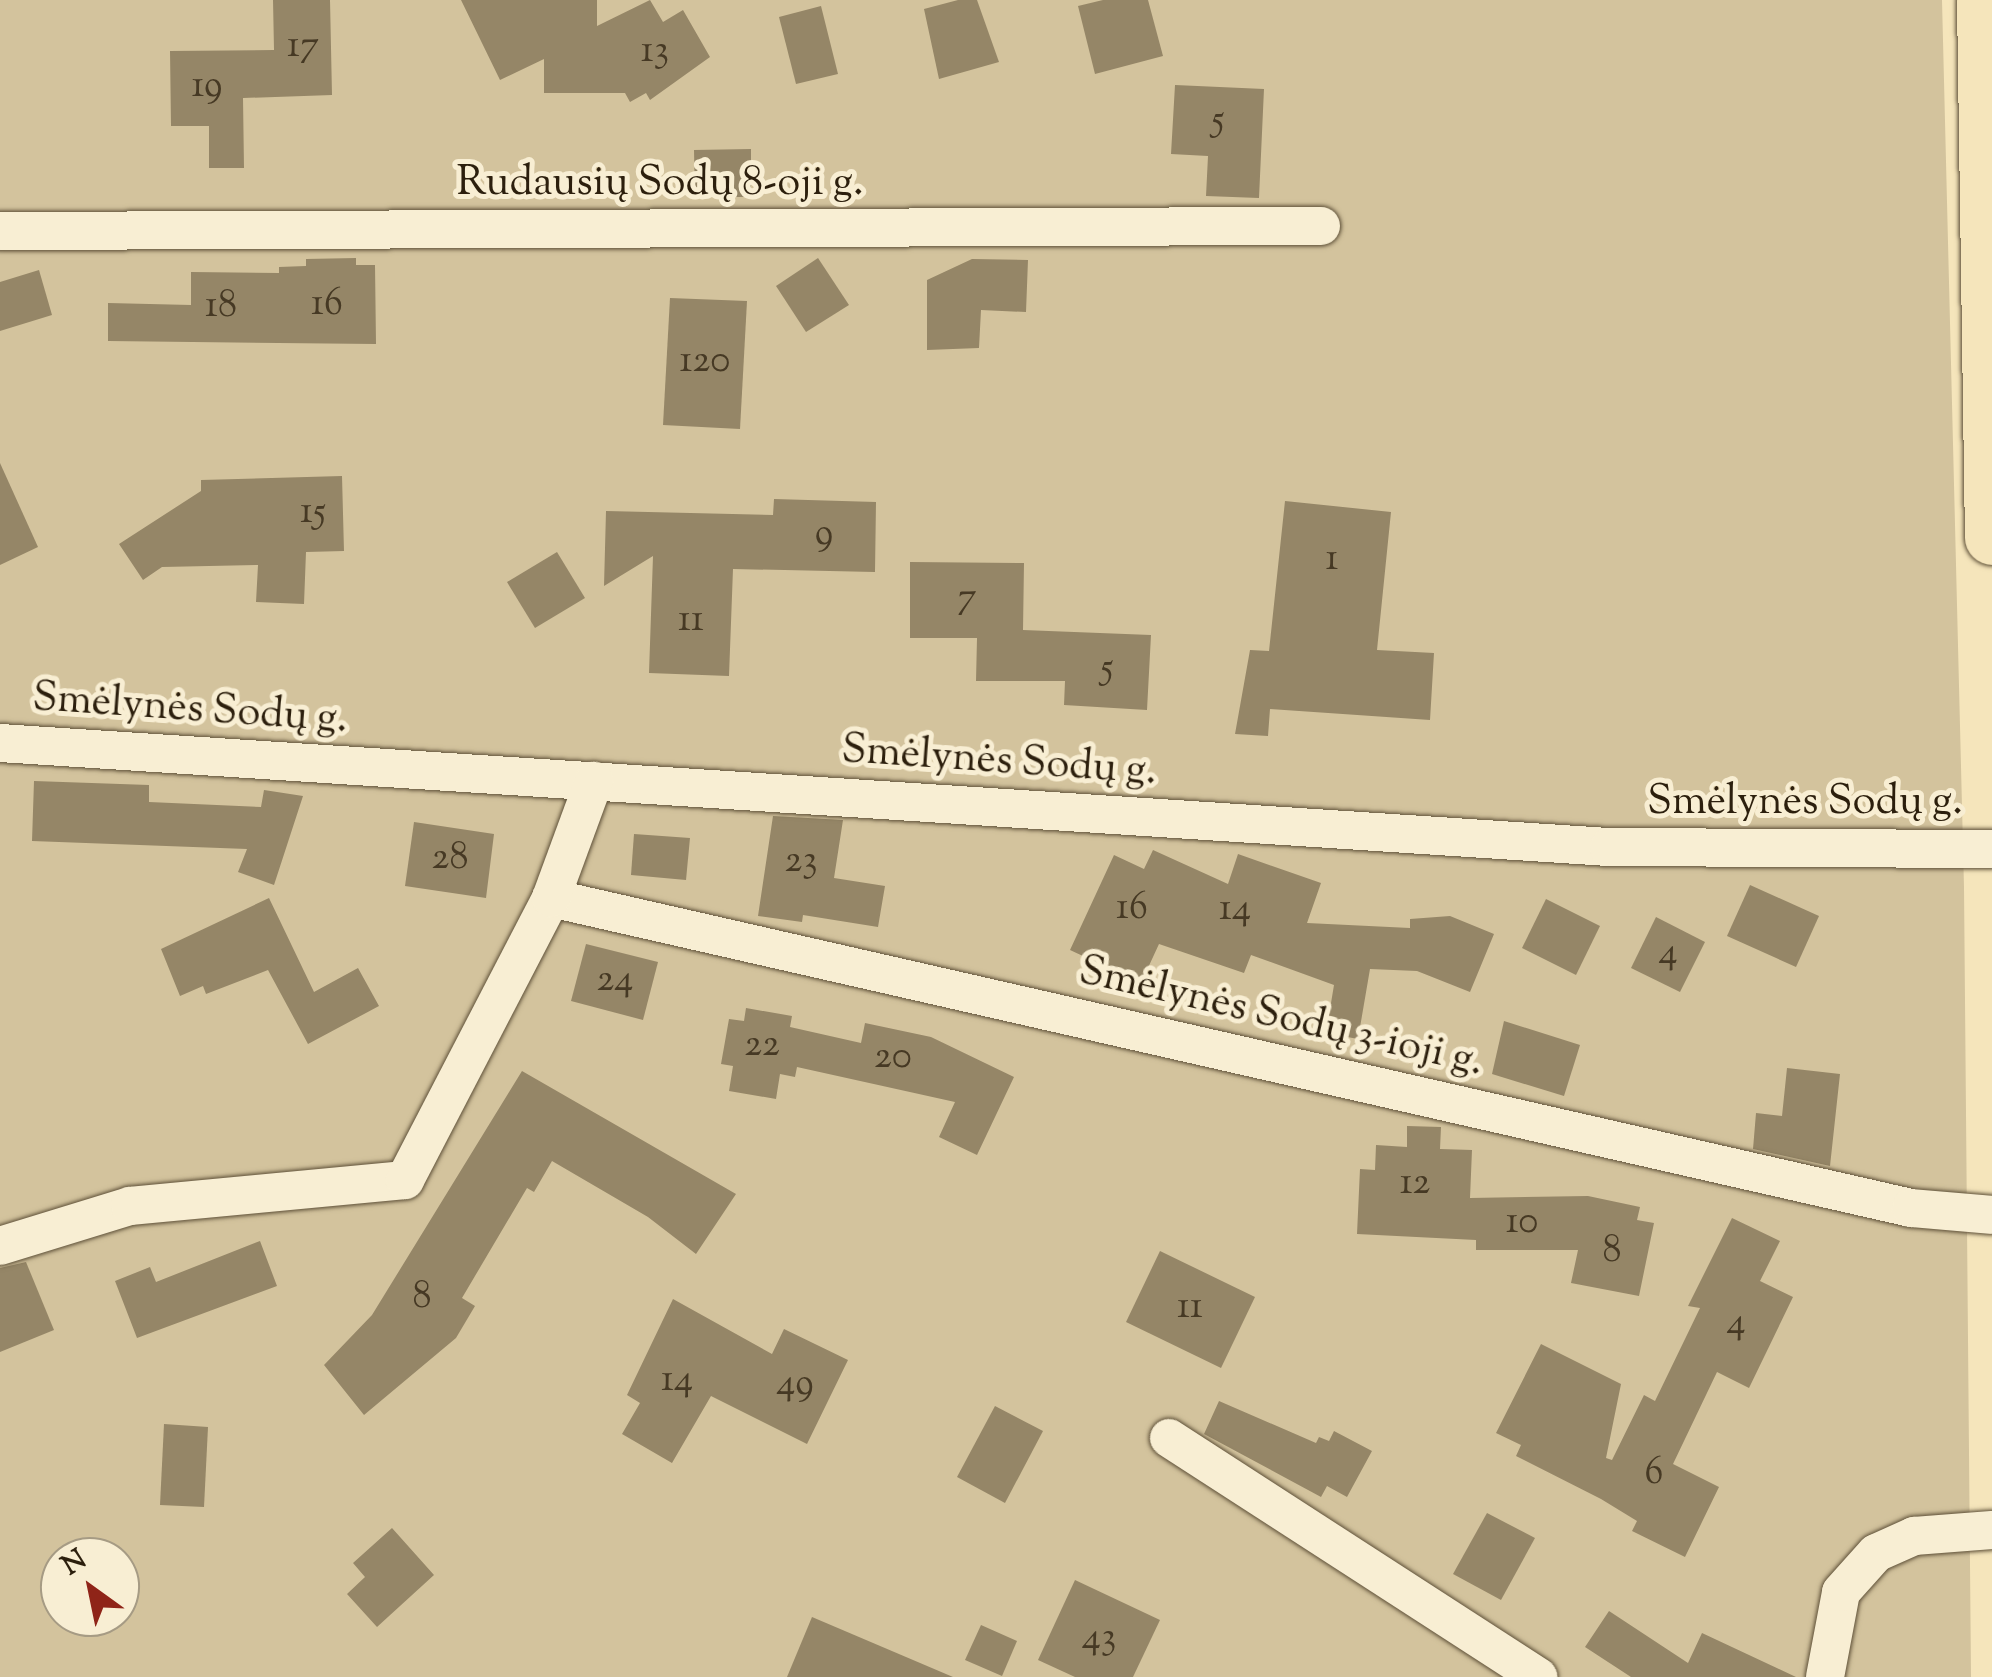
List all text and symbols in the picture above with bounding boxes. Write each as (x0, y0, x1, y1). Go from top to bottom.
house number: 17 (287, 25, 319, 71)
house number: 13 (641, 30, 669, 76)
house number: 19 (191, 65, 223, 111)
house number: 5 (1212, 99, 1224, 145)
street label: Rudausių Sodų 8-oji g. (456, 159, 864, 209)
house number: 16 (311, 283, 343, 329)
house number: 18 (205, 285, 237, 331)
house number: 120 (680, 340, 730, 386)
house number: 15 (300, 491, 326, 537)
house number: 9 (815, 513, 833, 559)
house number: 1 (1326, 538, 1338, 584)
house number: 7 (957, 577, 977, 623)
house number: 11 (678, 599, 704, 645)
house number: 5 (1101, 647, 1113, 693)
street label: Smėlynės Sodų g. (31, 674, 349, 746)
street label: Smėlynės Sodų g. (840, 726, 1158, 798)
street label: Smėlynės Sodų g. (1647, 778, 1963, 828)
house number: 28 (432, 837, 468, 883)
house number: 23 (784, 840, 818, 886)
house number: 16 (1116, 887, 1148, 933)
house number: 14 (1219, 888, 1251, 934)
house number: 4 (1658, 932, 1678, 978)
street label: Smėlynės Sodų 3-ioji g. (1074, 947, 1488, 1089)
house number: 24 (597, 959, 633, 1005)
house number: 22 (744, 1024, 780, 1070)
house number: 20 (874, 1036, 912, 1082)
house number: 12 (1400, 1162, 1430, 1208)
house number: 10 (1506, 1201, 1538, 1247)
house number: 8 (1603, 1230, 1621, 1276)
house number: 8 (413, 1276, 431, 1322)
house number: 11 (1177, 1286, 1203, 1332)
house number: 4 (1726, 1302, 1746, 1348)
house number: 14 (661, 1359, 693, 1405)
house number: 49 (776, 1363, 814, 1409)
house number: 6 (1645, 1452, 1663, 1498)
north arrow (40, 1537, 140, 1637)
text: N (54, 1541, 95, 1586)
house number: 43 (1082, 1617, 1116, 1663)

